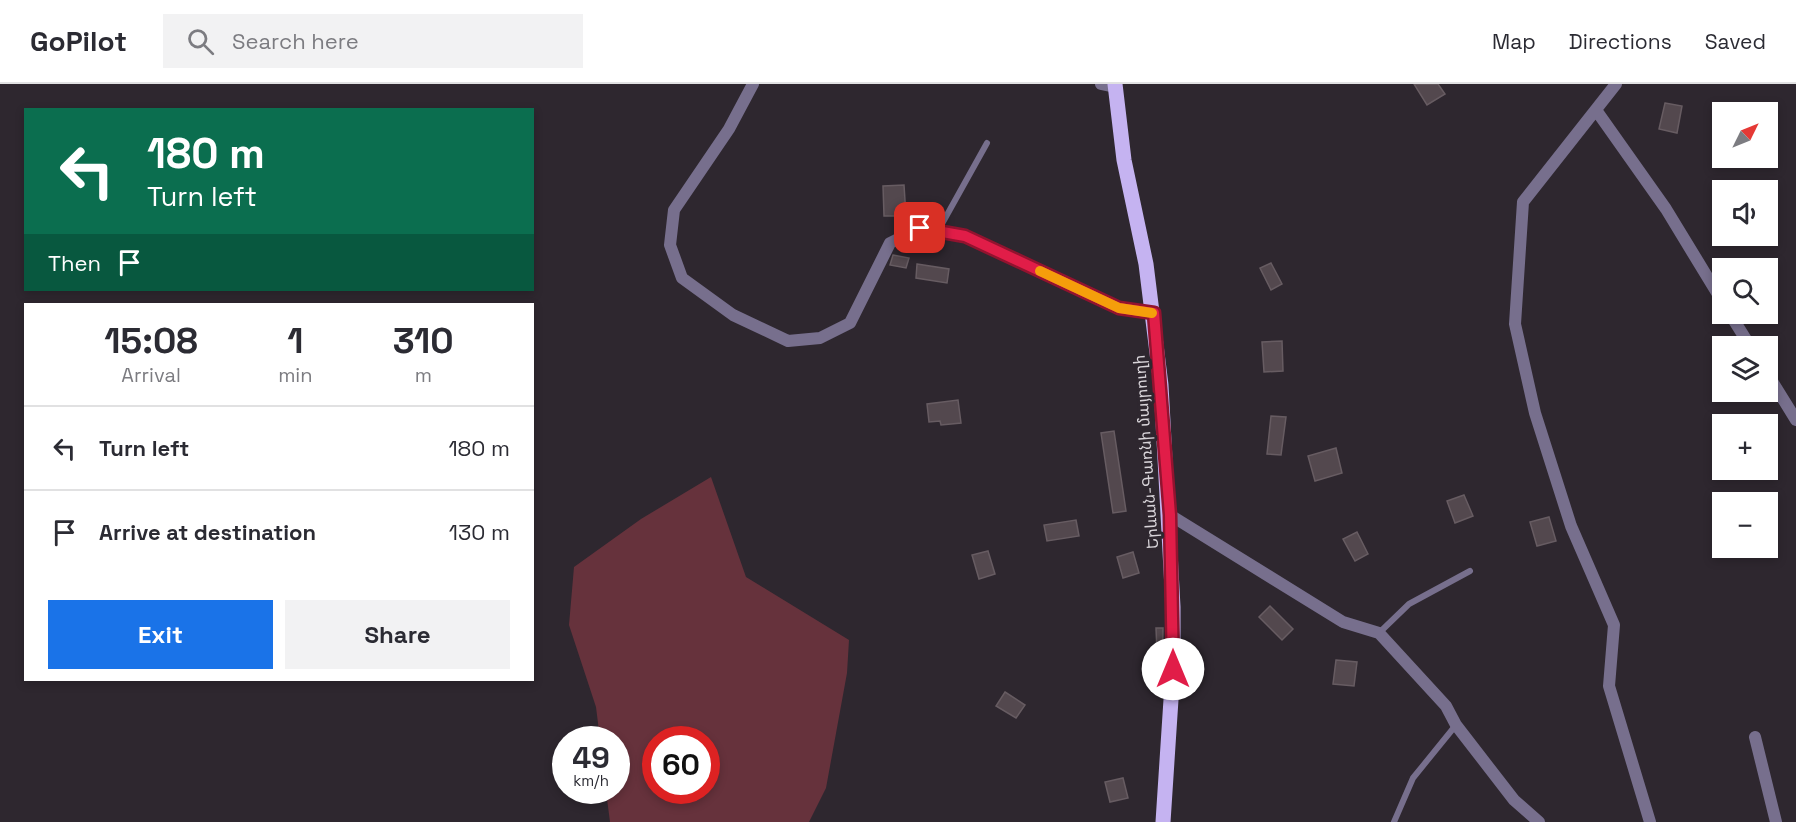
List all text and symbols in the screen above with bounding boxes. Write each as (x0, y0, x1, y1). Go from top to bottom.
search box (163, 14, 583, 68)
text: GoPilot (30, 23, 127, 59)
icon: search (184, 25, 217, 58)
text: Search here (232, 27, 359, 55)
text: Map (1492, 28, 1536, 55)
text: Directions (1569, 28, 1672, 55)
text: Saved (1705, 28, 1766, 55)
north arrow (1712, 102, 1778, 168)
map controls (1712, 102, 1778, 558)
text: 180 m (147, 127, 265, 180)
icon: left (48, 132, 126, 210)
text: Turn left (147, 179, 257, 214)
button: sound (1712, 180, 1778, 246)
pin (894, 202, 945, 253)
icon: arrive (903, 211, 936, 244)
icon: arrive (113, 246, 146, 279)
text: Then (48, 249, 101, 277)
button: search (1712, 258, 1778, 324)
text: 15:08 (104, 318, 198, 364)
text: 1 (287, 318, 303, 364)
text: 310 (393, 318, 454, 364)
button: layers (1712, 336, 1778, 402)
street label: Երևան-Գառնի մայրուղի (1129, 354, 1163, 550)
text: Arrival (121, 362, 181, 388)
text: min (278, 362, 313, 388)
text: m (415, 362, 432, 388)
button: + (1712, 414, 1778, 480)
icon: left (48, 432, 81, 465)
text: Turn left (99, 434, 189, 462)
text: 180 m (448, 434, 510, 462)
button: − (1712, 492, 1778, 558)
icon: arrive (48, 516, 81, 549)
text: Arrive at destination (99, 518, 316, 546)
text: 130 m (449, 518, 510, 546)
button: Exit (48, 600, 273, 669)
button: Share (285, 600, 510, 669)
position arrow (1141, 637, 1205, 701)
speed limit sign: 60 (642, 726, 720, 804)
text: 49 (572, 738, 610, 777)
text: km/h (573, 771, 609, 790)

